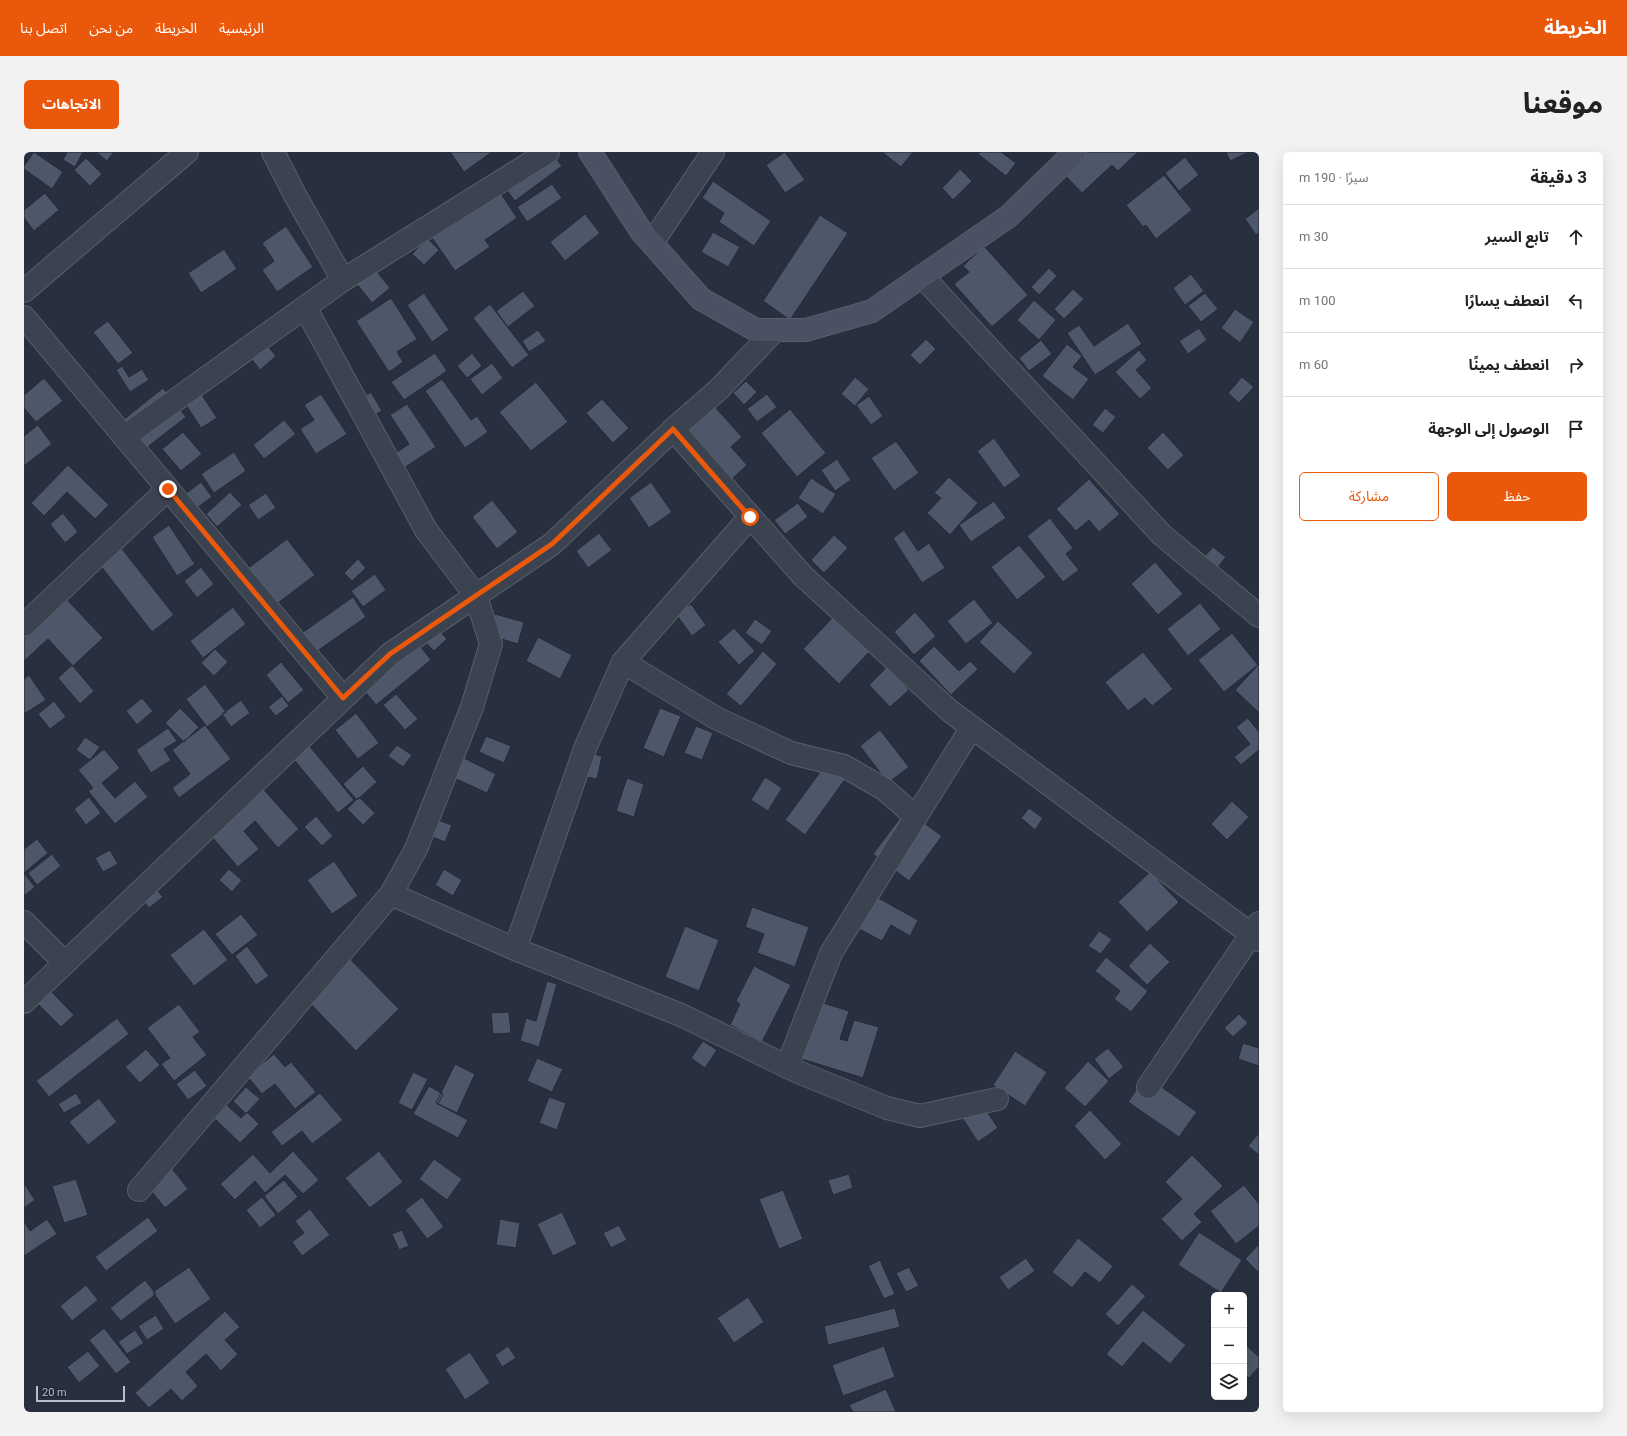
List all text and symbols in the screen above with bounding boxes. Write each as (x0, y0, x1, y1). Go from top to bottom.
text: الخريطة (1544, 16, 1607, 39)
text: اتصل بنا (20, 20, 67, 36)
text: من نحن (89, 20, 133, 36)
text: الخريطة (155, 20, 197, 36)
text: الرئيسية (219, 20, 264, 36)
button: الاتجاهات (24, 80, 119, 129)
text: موقعنا (1523, 87, 1603, 120)
text: 3 دقيقة (1530, 167, 1587, 187)
text: سيرًا · 190 m (1299, 170, 1368, 185)
icon: ahead (1565, 226, 1587, 248)
text: تابع السير (1485, 228, 1549, 246)
text: 30 m (1299, 229, 1328, 244)
icon: left (1565, 290, 1587, 312)
text: انعطف يسارًا (1465, 292, 1549, 310)
text: 100 m (1299, 293, 1336, 308)
icon: right (1565, 354, 1587, 376)
text: انعطف يمينًا (1469, 356, 1549, 374)
text: 60 m (1299, 357, 1328, 372)
icon: arrive (1565, 418, 1587, 440)
text: الوصول إلى الوجهة (1428, 420, 1549, 438)
button: مشاركة (1299, 472, 1439, 521)
button: حفظ (1447, 472, 1587, 521)
route end (159, 480, 177, 498)
route start (741, 508, 759, 526)
map controls (1211, 1292, 1247, 1400)
button: + (1211, 1292, 1247, 1328)
button: − (1211, 1328, 1247, 1364)
button: layers (1211, 1364, 1247, 1400)
scale bar (36, 1384, 125, 1403)
text: 20 m (42, 1386, 67, 1399)

